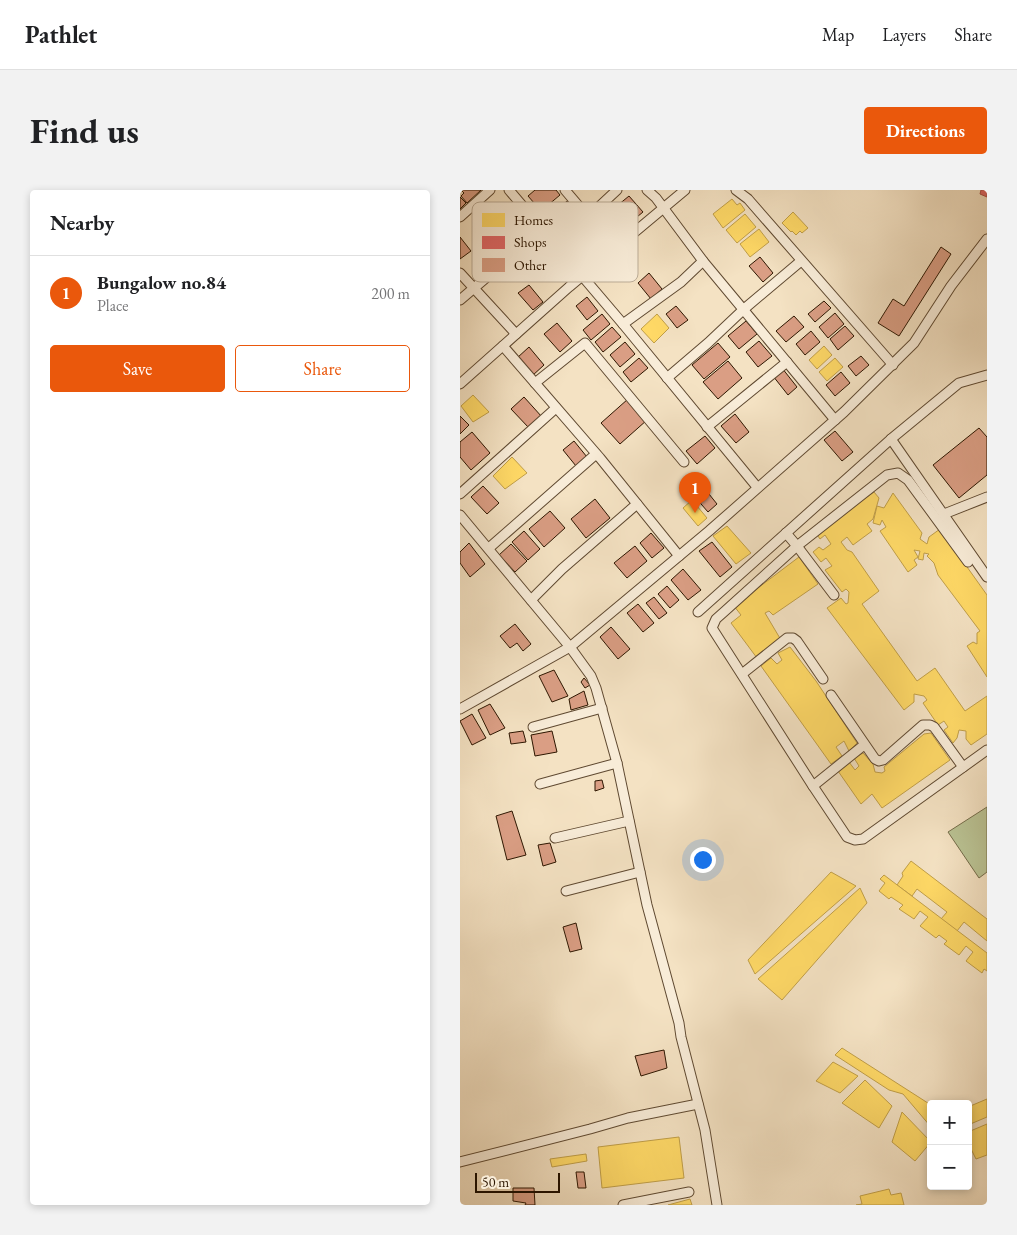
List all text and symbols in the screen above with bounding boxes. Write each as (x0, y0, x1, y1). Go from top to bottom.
text: Pathlet (25, 19, 97, 50)
text: Map (822, 23, 854, 46)
text: Layers (882, 23, 926, 46)
text: Share (954, 23, 992, 46)
button: Directions (864, 107, 987, 154)
text: Find us (30, 108, 139, 153)
legend (472, 202, 638, 282)
text: Nearby (50, 209, 114, 236)
text: Homes (514, 211, 554, 229)
text: Shops (514, 233, 547, 251)
text: Other (514, 256, 547, 274)
text: Bungalow no.84 (97, 270, 226, 295)
text: 1 (62, 283, 70, 304)
text: 200 m (371, 283, 410, 304)
text: Place (97, 295, 129, 316)
button: Save (50, 345, 225, 392)
button: Share (235, 345, 410, 392)
pin: 1 (679, 472, 711, 513)
your location (690, 847, 716, 873)
map controls (927, 1100, 972, 1190)
button: + (927, 1100, 972, 1145)
button: − (927, 1145, 972, 1190)
scale bar (475, 1170, 560, 1193)
text: 50 m (482, 1173, 509, 1191)

